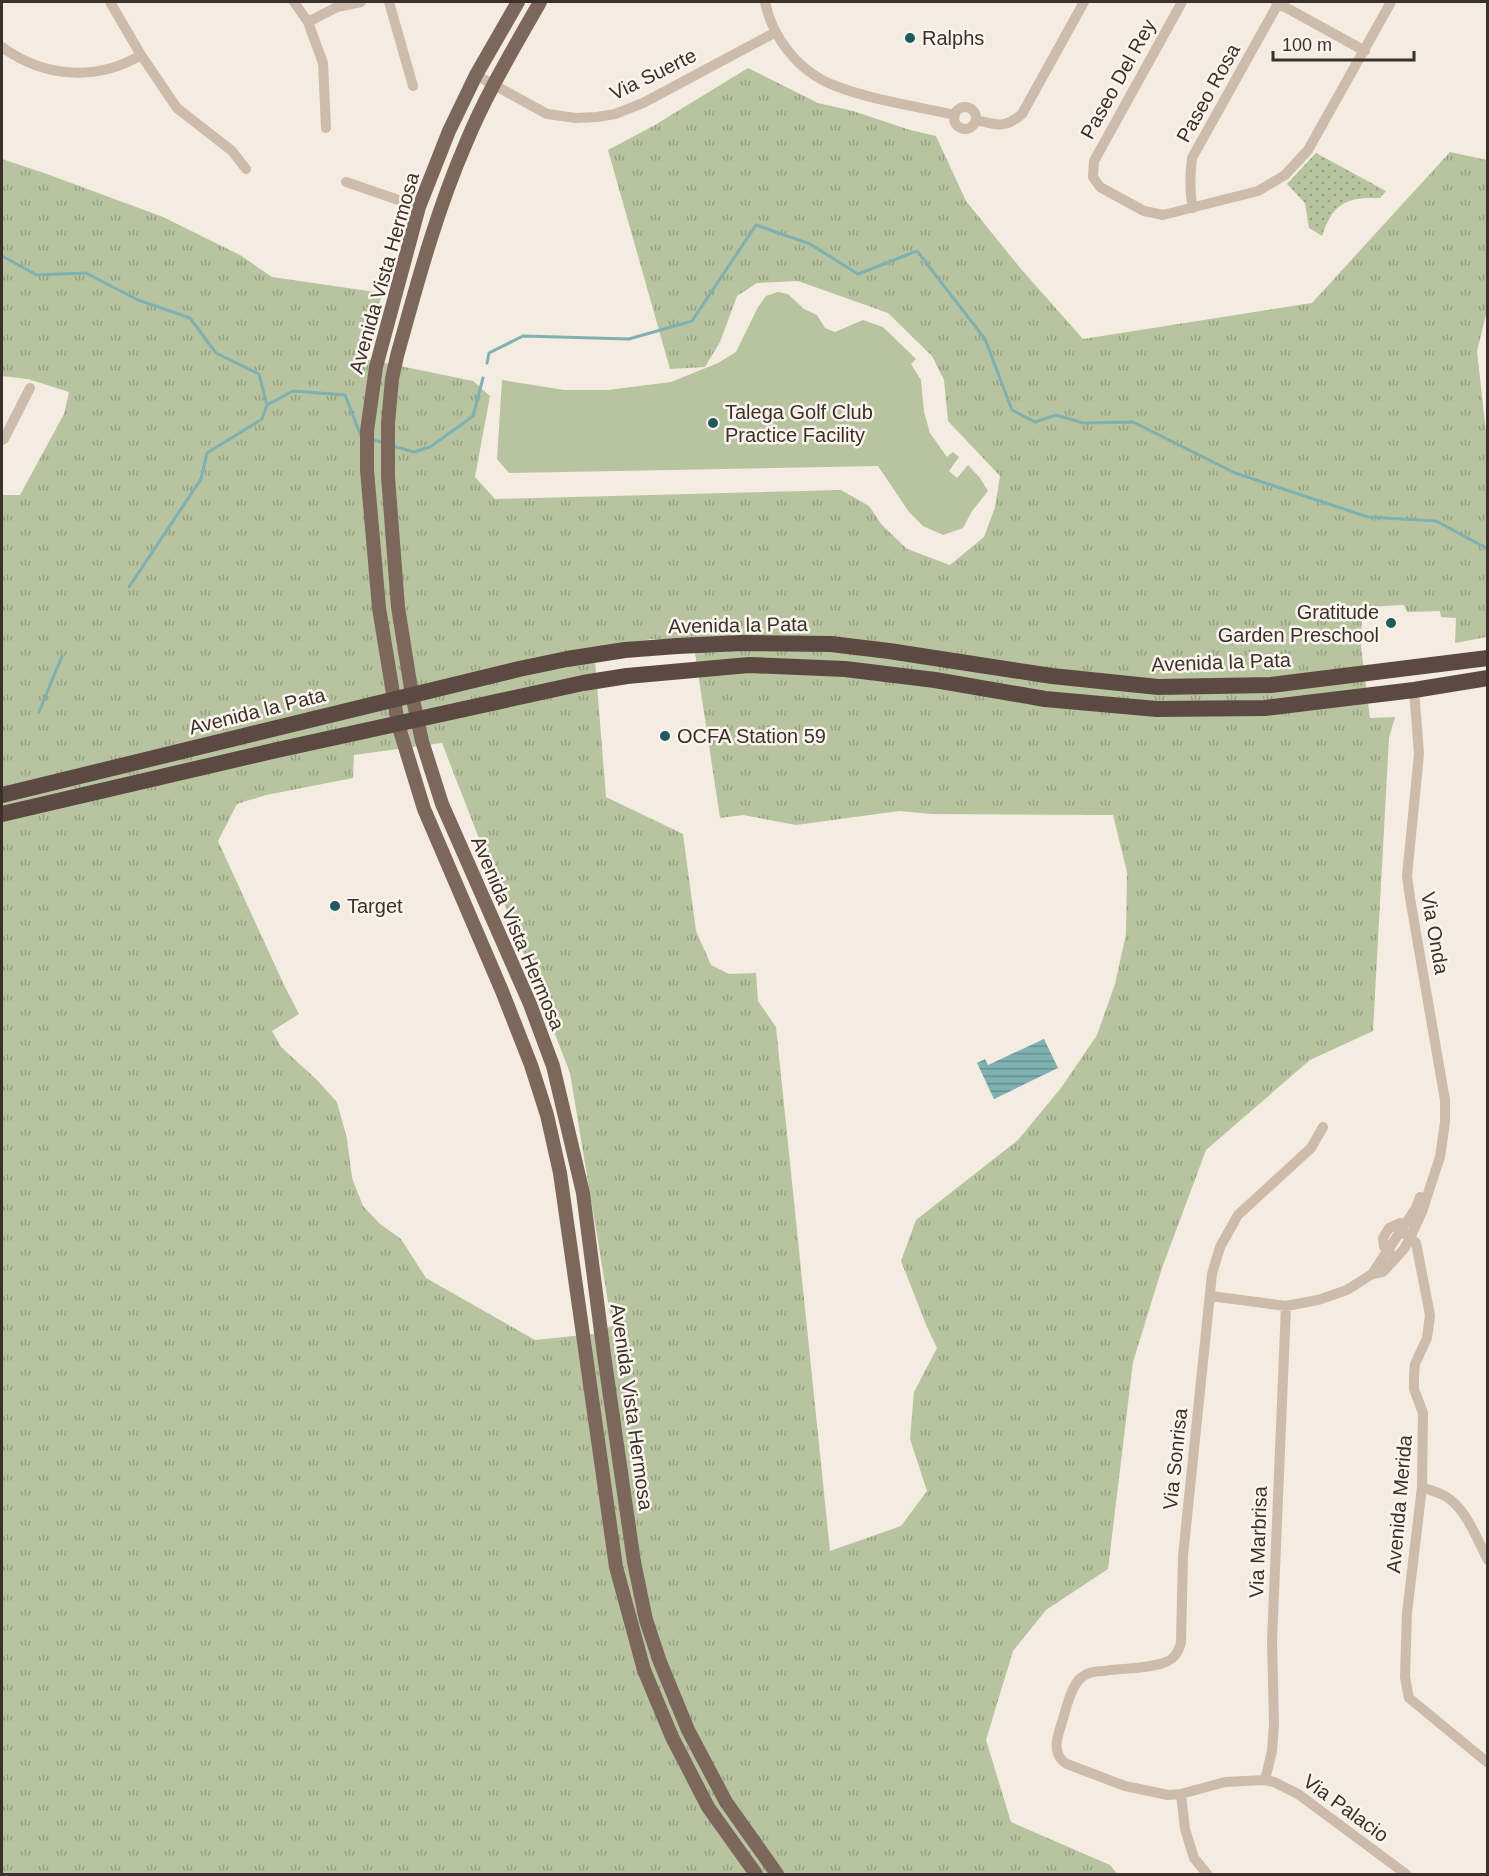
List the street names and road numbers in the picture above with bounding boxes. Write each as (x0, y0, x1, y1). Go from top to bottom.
street label: Paseo Del Rey (1076, 15, 1160, 143)
street label: Paseo Rosa (1172, 39, 1244, 146)
street label: Via Suerte (606, 44, 700, 104)
street label: Avenida Vista Hermosa (345, 169, 424, 376)
street label: Avenida la Pata (668, 613, 809, 637)
street label: Avenida la Pata (1151, 649, 1292, 675)
street label: Avenida la Pata (187, 683, 328, 739)
street label: Avenida Vista Hermosa (467, 833, 569, 1034)
street label: Via Onda (1417, 890, 1453, 977)
street label: Avenida Vista Hermosa (607, 1302, 658, 1513)
street label: Via Sonrisa (1159, 1406, 1191, 1511)
street label: Avenida Merida (1382, 1433, 1416, 1574)
street label: Via Marbrisa (1245, 1485, 1271, 1598)
street label: Via Palacio (1299, 1770, 1393, 1846)

